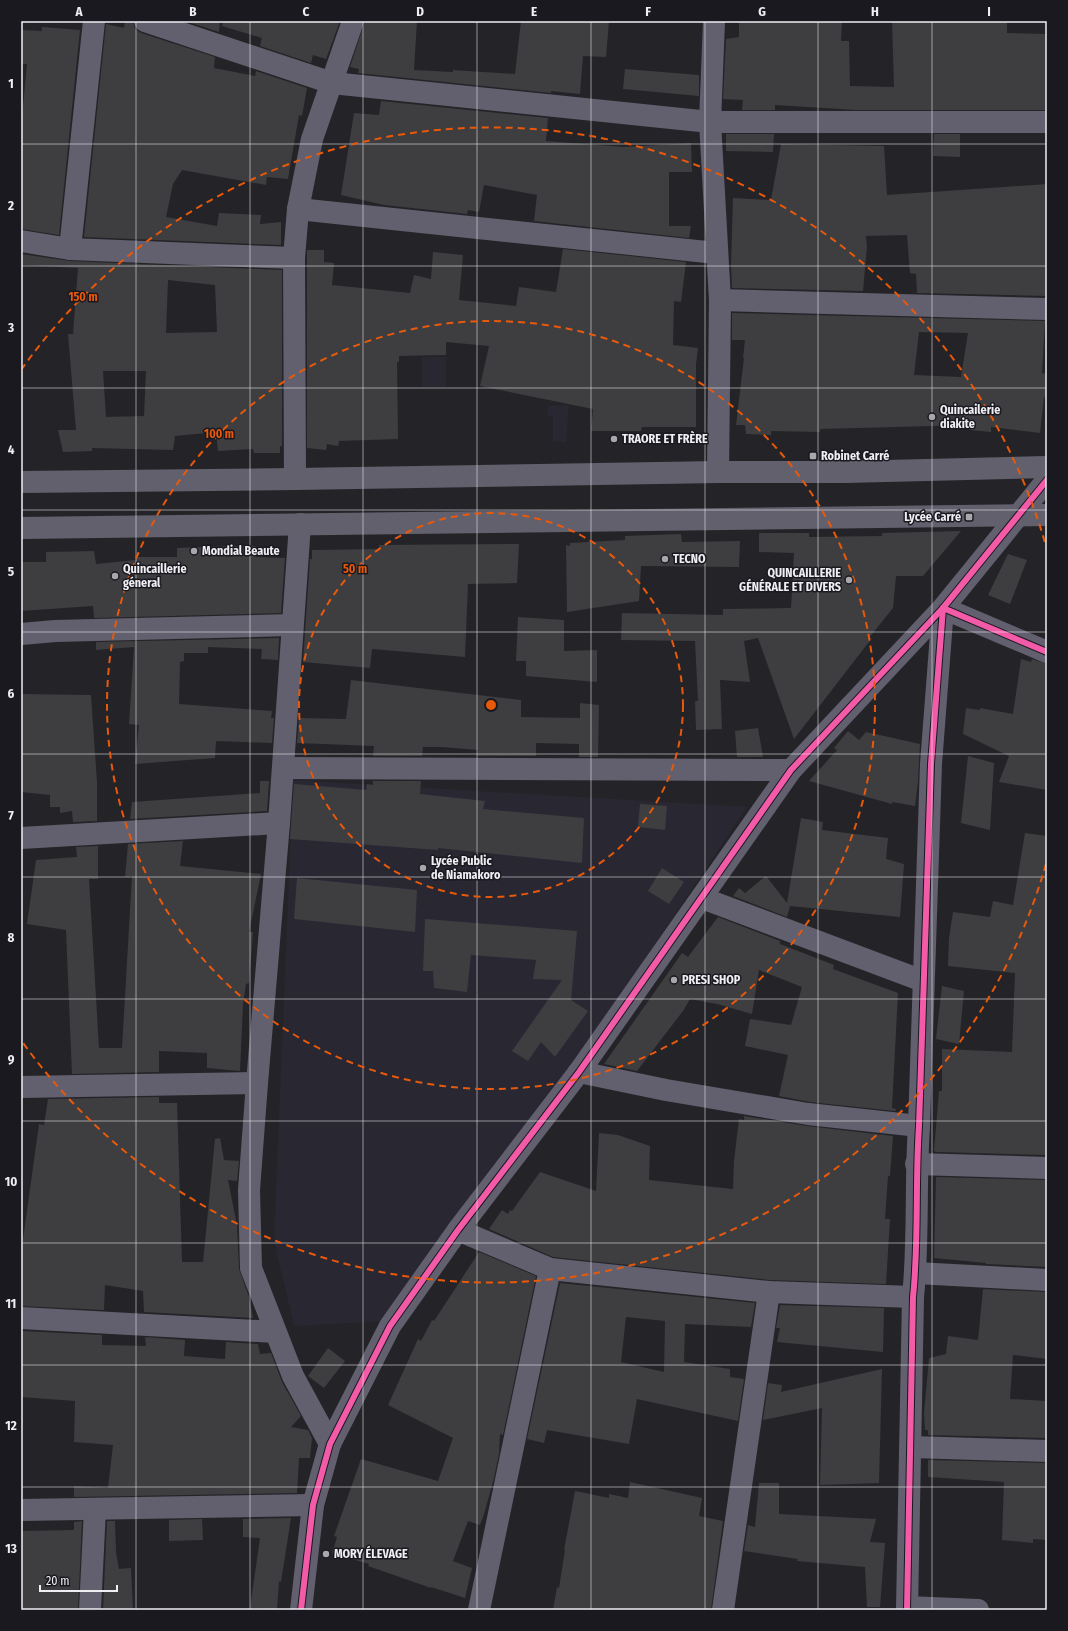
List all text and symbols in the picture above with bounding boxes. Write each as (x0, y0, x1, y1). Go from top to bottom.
text: A (74, 4, 83, 19)
text: B (189, 4, 197, 19)
text: C (303, 4, 310, 19)
text: D (416, 4, 424, 19)
text: E (531, 4, 537, 19)
text: F (645, 4, 651, 19)
text: G (758, 4, 766, 19)
text: H (871, 4, 879, 19)
text: I (987, 4, 991, 19)
text: 1 (8, 76, 14, 91)
text: 2 (7, 198, 14, 213)
text: 150 m (68, 290, 98, 304)
text: 3 (7, 320, 14, 335)
place label: Quincailerie diakite (940, 403, 1000, 431)
marker: Quincailerie diakite (927, 412, 937, 422)
text: 100 m (204, 427, 234, 441)
place label: TRAORE ET FRÈRE (622, 430, 708, 446)
marker: TRAORE ET FRÈRE (609, 434, 619, 444)
text: 4 (8, 442, 15, 457)
place label: Robinet Carré (821, 449, 889, 463)
marker: Robinet Carré (808, 451, 818, 461)
place label: Lycée Carré (904, 510, 961, 524)
marker: Lycée Carré (964, 512, 974, 522)
place label: Mondial Beaute (202, 544, 280, 558)
marker: Mondial Beaute (189, 546, 199, 556)
place label: TECNO (673, 552, 706, 566)
marker: TECNO (660, 554, 670, 564)
place label: Quincaillerie géneral (123, 562, 187, 590)
text: 50 m (343, 562, 367, 576)
text: 5 (8, 564, 14, 579)
place label: QUINCAILLERIE GÉNÉRALE ET DIVERS (739, 566, 841, 594)
marker: Quincaillerie géneral (110, 571, 120, 581)
marker: QUINCAILLERIE GÉNÉRALE ET DIVERS (844, 575, 854, 585)
text: 6 (8, 686, 15, 701)
centre of rings (484, 698, 498, 712)
text: 7 (8, 808, 14, 823)
place label: Lycée Public de Niamakoro (431, 854, 501, 882)
marker: Lycée Public de Niamakoro (418, 863, 428, 873)
text: 8 (8, 930, 15, 945)
place label: PRESI SHOP (682, 973, 741, 987)
marker: PRESI SHOP (669, 975, 679, 985)
text: 9 (8, 1052, 15, 1067)
text: 10 (5, 1174, 17, 1189)
text: 11 (6, 1296, 16, 1311)
text: 12 (5, 1418, 17, 1433)
text: 13 (5, 1541, 17, 1556)
place label: MORY ÉLEVAGE (334, 1545, 408, 1561)
marker: MORY ÉLEVAGE (321, 1549, 331, 1559)
scale bar (40, 1567, 117, 1593)
text: 20 m (46, 1574, 70, 1588)

